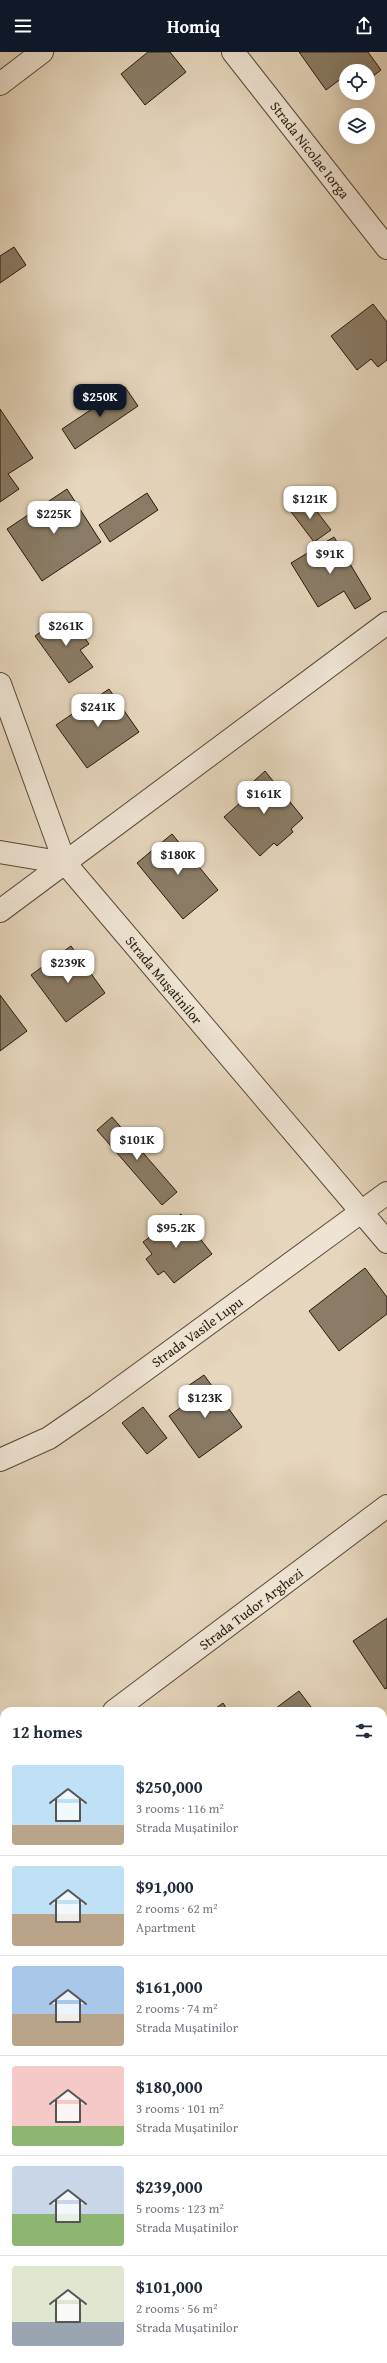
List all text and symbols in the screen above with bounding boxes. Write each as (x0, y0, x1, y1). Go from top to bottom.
text: Homiq (167, 13, 220, 40)
icon: menu (12, 15, 34, 37)
icon: share (353, 15, 375, 37)
map controls (339, 64, 375, 144)
button: locate (339, 64, 375, 100)
street label: Strada Nicolae Iorga (266, 97, 355, 203)
button: layers (339, 108, 375, 144)
pin: $250K (72, 384, 128, 418)
text: $250K (82, 387, 118, 406)
pin: $121K (282, 486, 338, 520)
text: $121K (292, 489, 328, 508)
pin: $225K (26, 501, 82, 535)
text: $225K (36, 504, 72, 523)
pin: $91K (306, 541, 354, 575)
text: $91K (316, 544, 344, 563)
pin: $261K (38, 613, 94, 647)
text: $261K (48, 616, 84, 635)
pin: $241K (70, 694, 126, 728)
text: $241K (80, 697, 116, 716)
pin: $161K (236, 781, 292, 815)
text: $161K (246, 784, 282, 803)
pin: $180K (150, 842, 206, 876)
text: $180K (160, 845, 196, 864)
street label: Strada Muşatinilor (121, 931, 207, 1029)
pin: $239K (40, 950, 96, 984)
text: $239K (50, 953, 86, 972)
pin: $101K (109, 1127, 165, 1161)
text: $101K (119, 1130, 155, 1149)
pin: $95.2K (143, 1215, 209, 1249)
text: $95.2K (157, 1218, 195, 1237)
street label: Strada Vasile Lupu (147, 1292, 247, 1372)
pin: $123K (177, 1385, 233, 1419)
text: $123K (187, 1388, 223, 1407)
street label: Strada Tudor Arghezi (195, 1563, 307, 1655)
text: 12 homes (12, 1719, 83, 1744)
icon: filters (353, 1720, 375, 1742)
text: $250,000 (136, 1774, 202, 1799)
icon: home (44, 1781, 92, 1829)
text: 3 rooms · 116 m² (136, 1799, 224, 1818)
text: Strada Muşatinilor (136, 1818, 238, 1837)
text: $91,000 (136, 1874, 194, 1899)
icon: home (44, 1882, 92, 1930)
text: 2 rooms · 62 m² (136, 1899, 218, 1918)
text: Apartment (136, 1918, 196, 1937)
text: $161,000 (136, 1974, 202, 1999)
icon: home (44, 1982, 92, 2030)
text: 2 rooms · 74 m² (136, 1999, 218, 2018)
text: Strada Muşatinilor (136, 2018, 238, 2037)
text: $180,000 (136, 2074, 202, 2099)
icon: home (44, 2082, 92, 2130)
text: 3 rooms · 101 m² (136, 2099, 224, 2118)
text: Strada Muşatinilor (136, 2118, 238, 2137)
text: $239,000 (136, 2174, 202, 2199)
icon: home (44, 2182, 92, 2230)
text: 5 rooms · 123 m² (136, 2199, 224, 2218)
text: Strada Muşatinilor (136, 2218, 238, 2237)
text: $101,000 (136, 2274, 202, 2299)
icon: home (44, 2282, 92, 2330)
text: 2 rooms · 56 m² (136, 2299, 218, 2318)
text: Strada Muşatinilor (136, 2318, 238, 2337)

